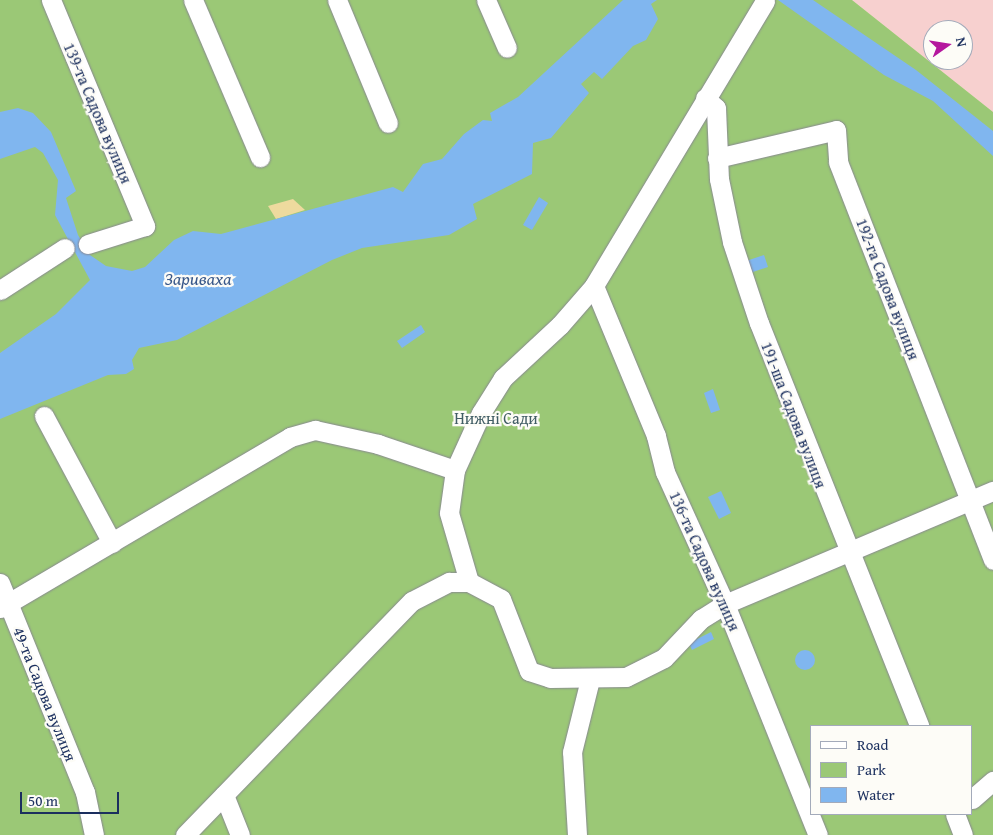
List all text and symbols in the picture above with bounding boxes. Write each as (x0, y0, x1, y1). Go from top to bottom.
north arrow (923, 20, 973, 70)
text: N (951, 35, 972, 49)
street label: 139-та Садова вулиця (60, 40, 136, 186)
street label: 192-га Садова вулиця (852, 215, 924, 363)
water label: Зариваха (165, 268, 231, 290)
street label: 191-ша Садова вулиця (757, 339, 831, 491)
park label: Нижні Сади (454, 408, 538, 428)
street label: 136-та Садова вулиця (666, 488, 744, 634)
street label: 49-та Садова вулиця (9, 624, 81, 764)
legend (810, 725, 973, 815)
text: Road (857, 734, 888, 755)
text: Park (857, 759, 886, 780)
scale bar (22, 782, 121, 814)
text: Water (857, 784, 895, 805)
text: 50 m (28, 790, 58, 811)

